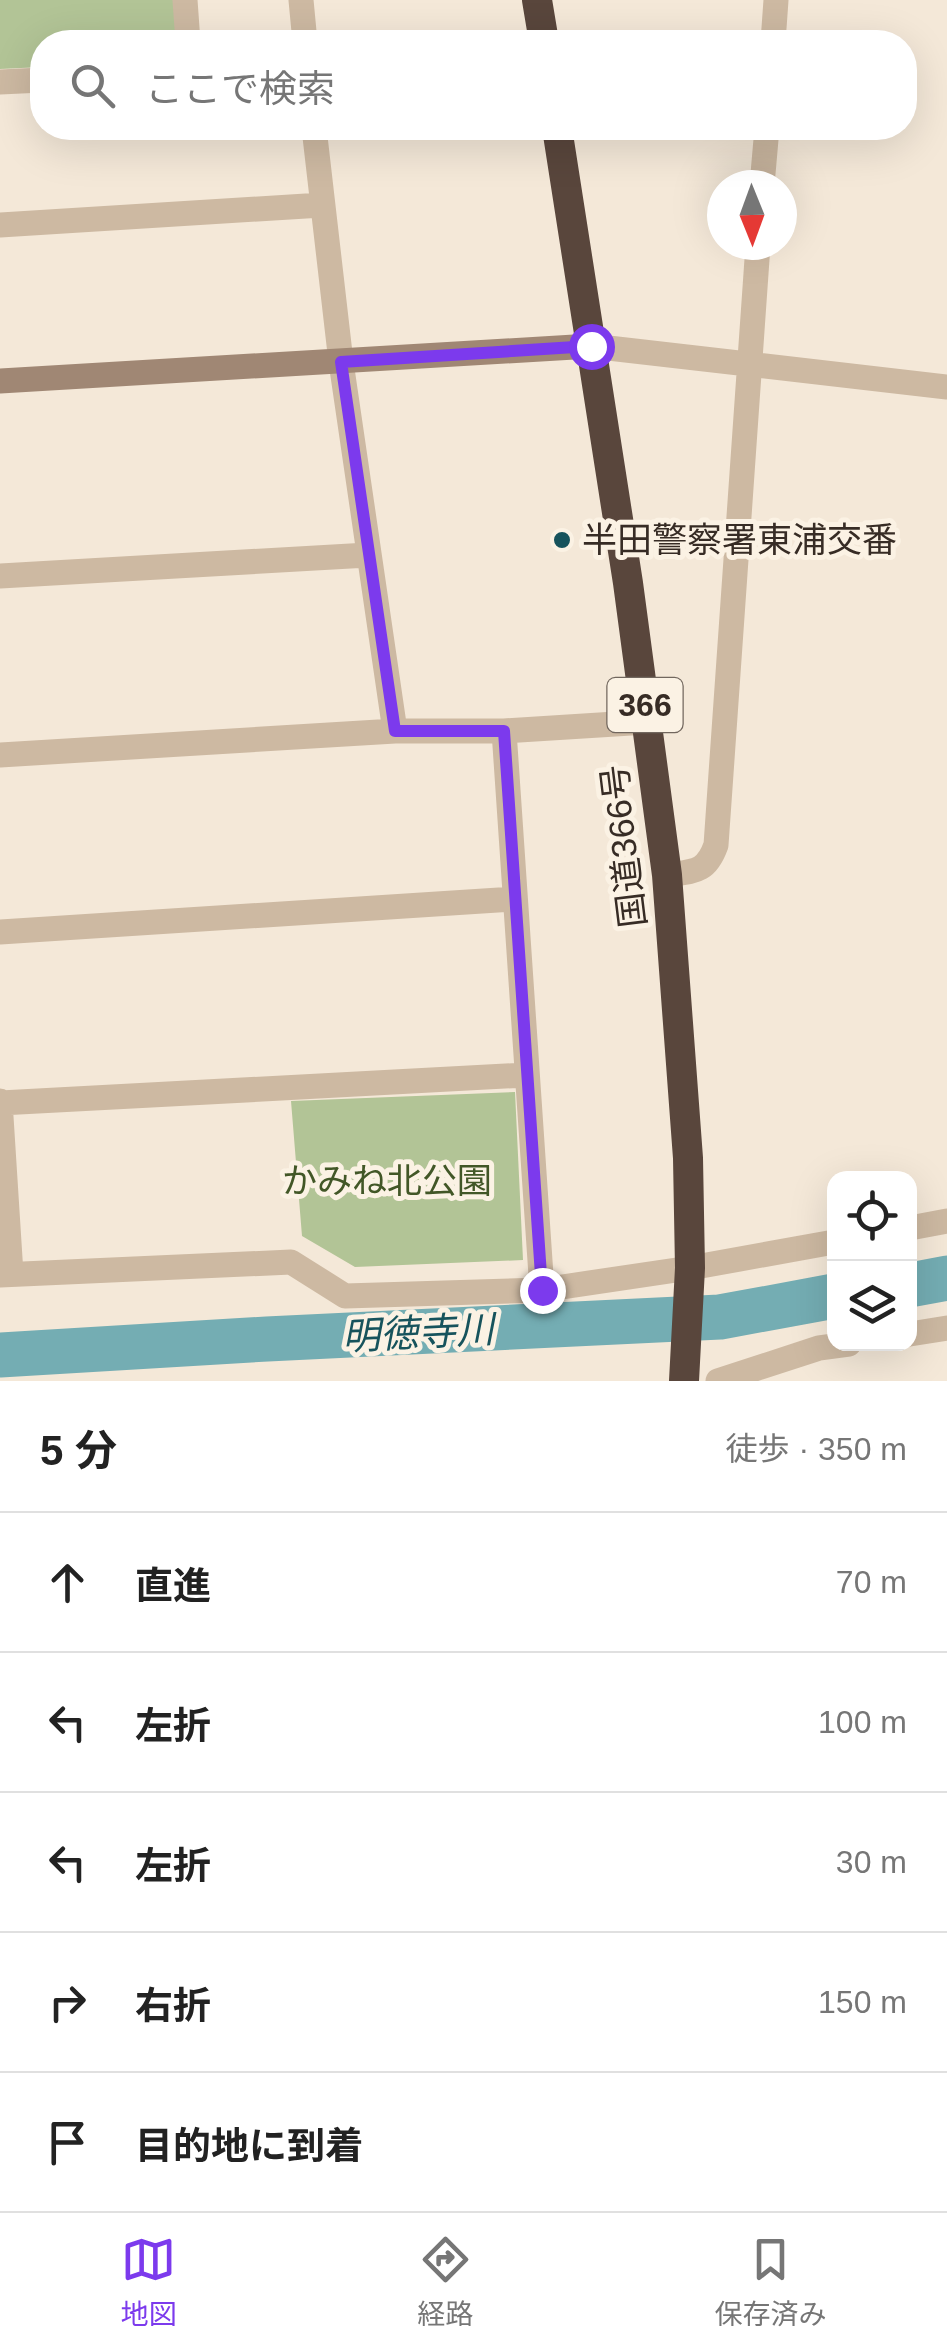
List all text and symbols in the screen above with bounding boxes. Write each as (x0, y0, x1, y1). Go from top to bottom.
search box (30, 30, 917, 140)
icon: search (65, 58, 120, 113)
text: ここで検索 (145, 68, 335, 110)
north arrow (707, 170, 797, 260)
route start (569, 324, 615, 370)
place label: 半田警察署東浦交番 (582, 520, 897, 559)
marker: 半田警察署東浦交番 (551, 529, 573, 551)
road number: 366 (608, 678, 682, 732)
street label: 国道366号 (594, 763, 653, 930)
park label: かみね北公園 (282, 1161, 492, 1200)
map controls (827, 1171, 917, 1351)
button: locate (827, 1171, 917, 1261)
button: layers (827, 1261, 917, 1351)
route end (520, 1268, 566, 1314)
water label: 明徳寺川 (341, 1308, 499, 1358)
text: 5 分 (40, 1427, 117, 1474)
text: 徒歩 · 350 m (726, 1431, 907, 1467)
icon: ahead (40, 1555, 95, 1610)
text: 70 m (836, 1564, 907, 1600)
text: 直進 (135, 1565, 211, 1607)
icon: left (40, 1695, 95, 1750)
text: 100 m (818, 1704, 907, 1740)
text: 左折 (135, 1705, 211, 1747)
icon: left (40, 1835, 95, 1890)
text: 30 m (836, 1844, 907, 1880)
text: 左折 (135, 1845, 211, 1887)
icon: right (40, 1975, 95, 2030)
text: 150 m (818, 1984, 907, 2020)
text: 右折 (135, 1985, 211, 2027)
icon: arrive (40, 2115, 95, 2170)
text: 目的地に到着 (135, 2125, 363, 2167)
tab: 地図 (120, 2232, 177, 2332)
tab: 経路 (417, 2232, 474, 2332)
tab: 保存済み (714, 2232, 827, 2332)

